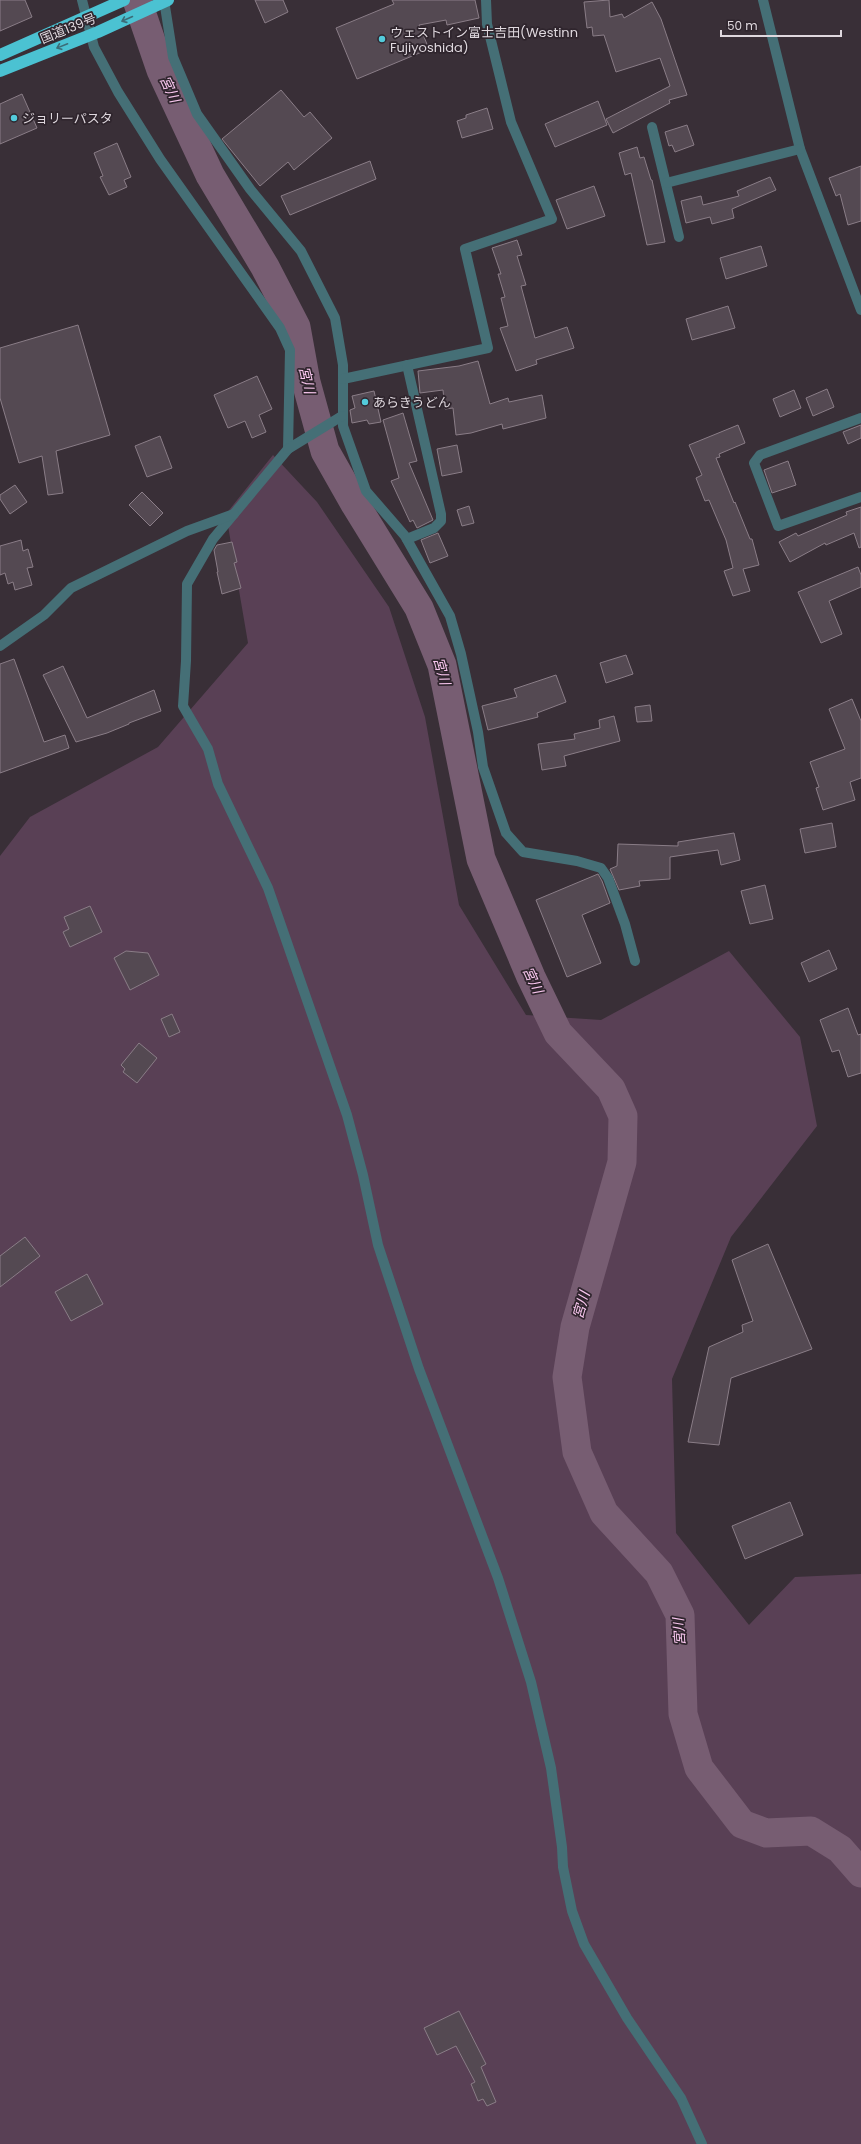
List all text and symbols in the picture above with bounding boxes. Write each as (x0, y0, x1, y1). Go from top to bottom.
street label: 国道139号 (37, 9, 99, 48)
scale bar (721, 12, 841, 38)
one-way arrow (121, 16, 133, 23)
text: 50 m (727, 17, 758, 34)
place label: ウェストイン富士吉田(Westinn Fujiyoshida) (390, 23, 578, 57)
marker: ウェストイン富士吉田(Westinn Fujiyoshida) (377, 34, 387, 44)
one-way arrow (56, 43, 68, 51)
water label: 宮川 (155, 72, 186, 108)
place label: ジョリーパスタ (22, 109, 113, 128)
marker: ジョリーパスタ (9, 113, 19, 123)
water label: 宮川 (294, 364, 320, 398)
place label: あらきうどん (373, 393, 451, 412)
marker: あらきうどん (360, 397, 370, 407)
water label: 宮川 (429, 655, 456, 689)
water label: 宮川 (518, 963, 549, 999)
water label: 宮川 (568, 1287, 595, 1321)
water label: 宮川 (668, 1615, 690, 1647)

